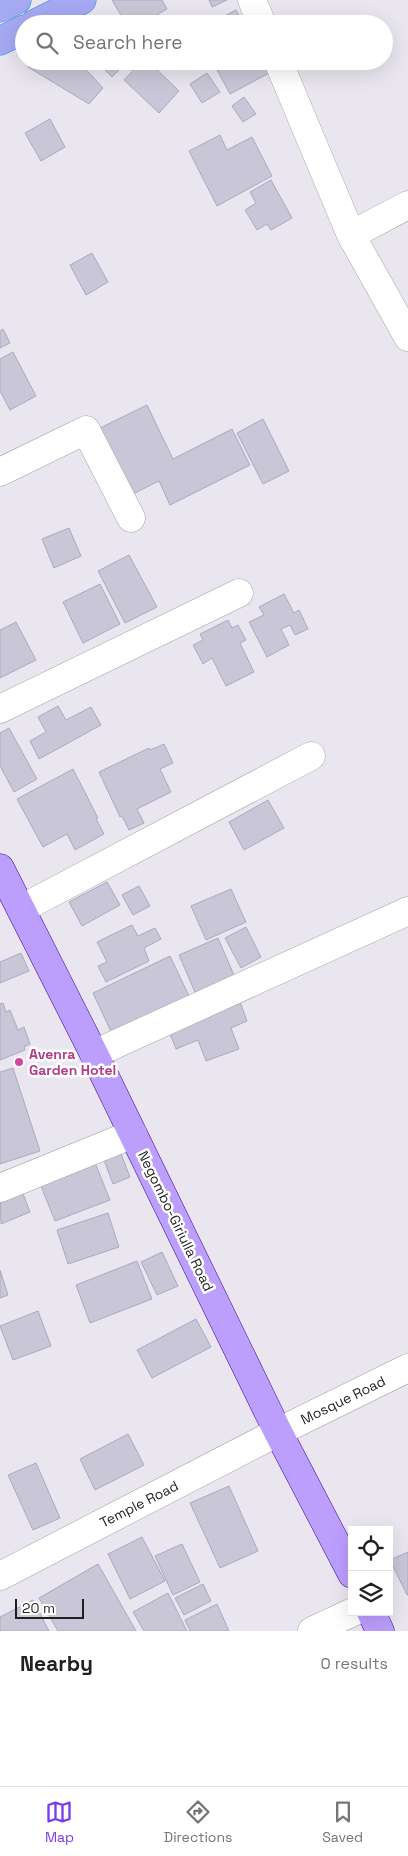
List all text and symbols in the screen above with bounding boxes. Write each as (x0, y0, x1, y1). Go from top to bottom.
search box (15, 15, 393, 70)
icon: search (33, 29, 61, 57)
text: Search here (73, 30, 183, 55)
place label: Avenra Garden Hotel (29, 1045, 116, 1079)
marker: Avenra Garden Hotel (13, 1056, 25, 1068)
street label: Negombo-Giriulla Road (134, 1148, 218, 1294)
street label: Mosque Road (298, 1372, 388, 1428)
street label: Temple Road (97, 1476, 181, 1532)
map controls (348, 1526, 393, 1616)
button: locate (348, 1526, 393, 1571)
button: layers (348, 1571, 393, 1616)
scale bar (15, 1596, 84, 1619)
text: 20 m (22, 1599, 55, 1617)
text: Nearby (20, 1650, 93, 1677)
text: 0 results (320, 1653, 388, 1674)
tab: Map (45, 1798, 74, 1846)
tab: Directions (164, 1798, 232, 1846)
tab: Saved (322, 1798, 363, 1846)

